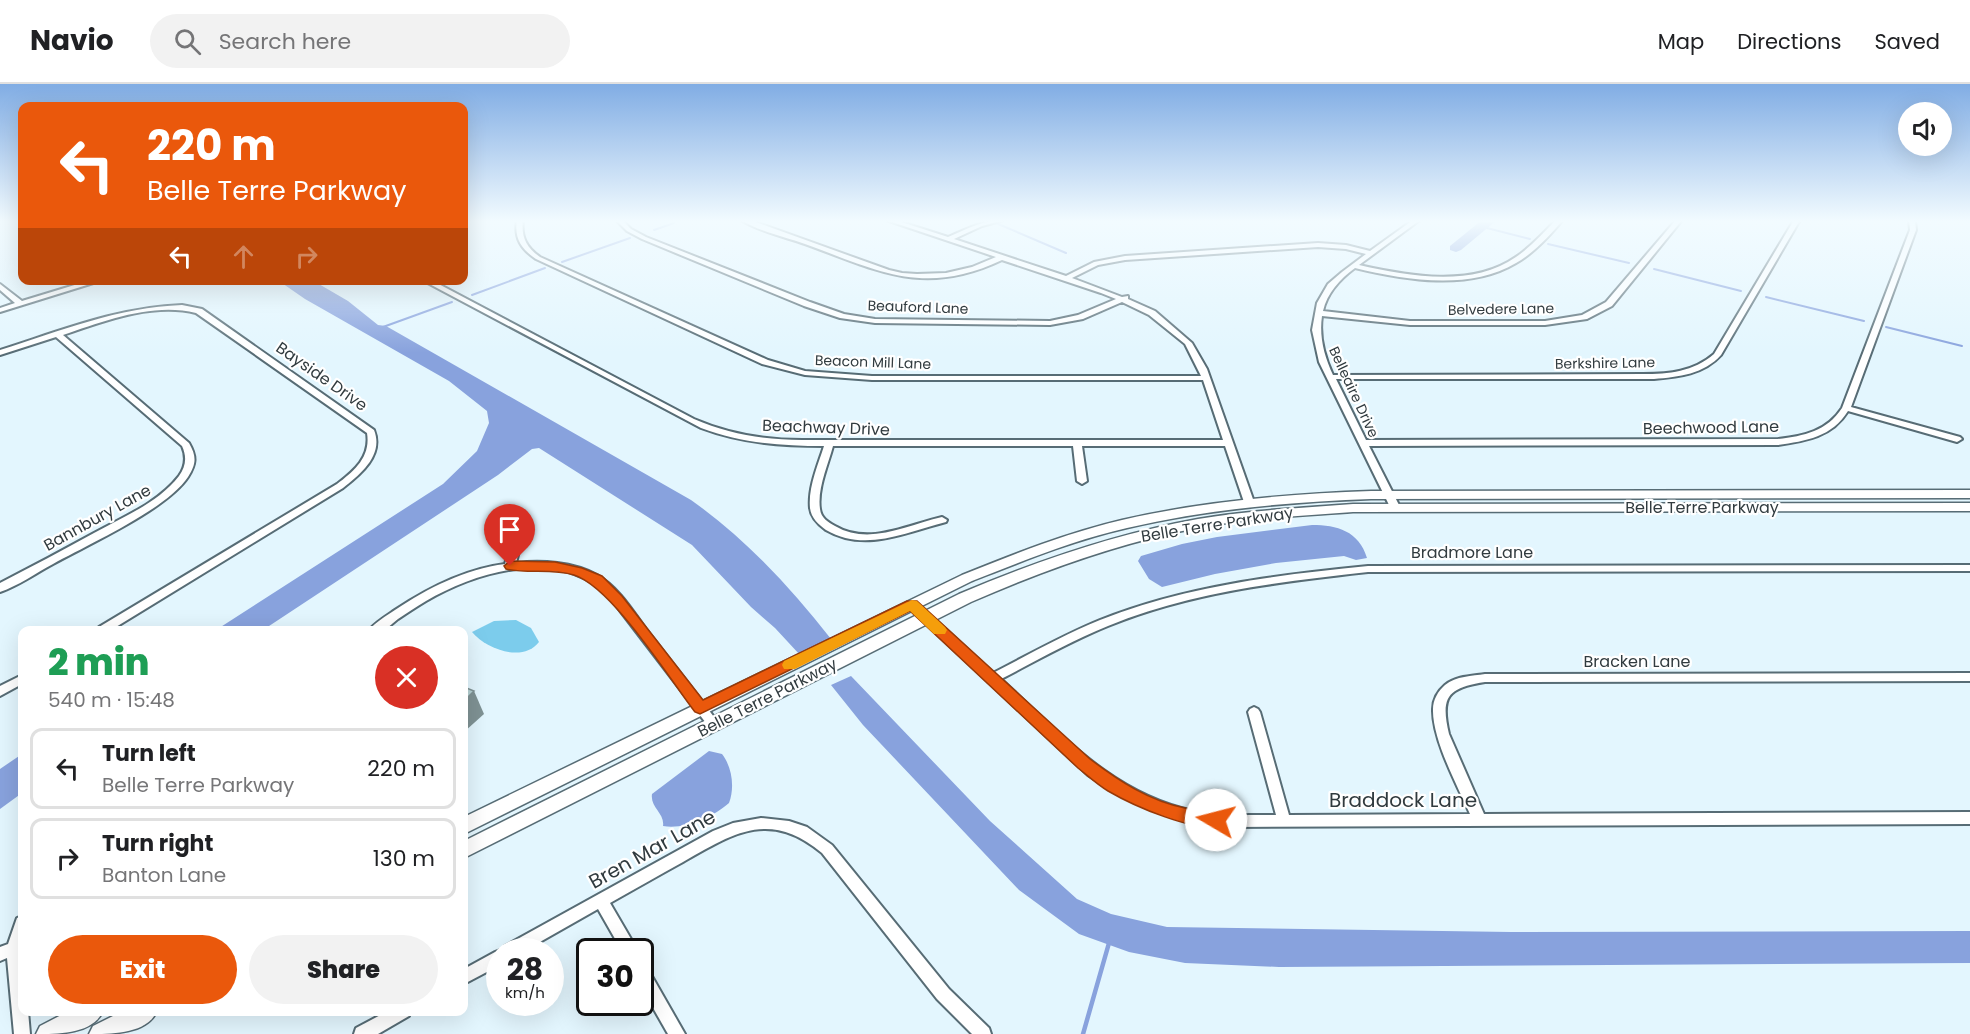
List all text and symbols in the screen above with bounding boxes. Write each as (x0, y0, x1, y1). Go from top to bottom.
search box (150, 14, 570, 68)
text: Navio (30, 21, 114, 60)
icon: search (171, 25, 204, 58)
text: Search here (219, 26, 351, 57)
text: Map (1658, 27, 1704, 56)
text: Directions (1737, 27, 1841, 56)
text: Saved (1874, 27, 1940, 56)
map controls (1898, 102, 1952, 156)
button: sound (1898, 102, 1952, 156)
text: 220 m (147, 116, 276, 175)
icon: left (48, 126, 126, 204)
text: Belle Terre Parkway (147, 172, 406, 209)
icon: left (164, 240, 197, 273)
icon: ahead (227, 240, 260, 273)
icon: right (290, 240, 323, 273)
street label: Beauford Lane (867, 295, 969, 319)
street label: Belvedere Lane (1448, 298, 1555, 320)
street label: Bayside Drive (271, 336, 372, 417)
street label: Belleaire Drive (1324, 343, 1384, 441)
street label: Beacon Mill Lane (815, 350, 932, 374)
street label: Berkshire Lane (1555, 352, 1656, 374)
street label: Beachway Drive (762, 414, 890, 441)
street label: Beechwood Lane (1643, 415, 1779, 440)
street label: Bannbury Lane (39, 478, 155, 556)
street label: Belle Terre Parkway (1625, 496, 1779, 519)
street label: Belle Terre Parkway (1139, 501, 1295, 548)
pin (484, 504, 535, 566)
icon: arrive (493, 513, 526, 546)
street label: Bradmore Lane (1411, 541, 1533, 564)
text: 2 min (48, 637, 150, 688)
button: close (375, 646, 438, 709)
street label: Bracken Lane (1584, 650, 1691, 673)
street label: Belle Terre Parkway (694, 652, 841, 743)
text: 540 m · 15:48 (48, 686, 175, 714)
text: Turn left (102, 738, 196, 769)
icon: left (51, 752, 84, 785)
text: 220 m (367, 753, 435, 784)
text: Belle Terre Parkway (102, 771, 294, 799)
street label: Braddock Lane (1329, 786, 1477, 814)
position arrow (1184, 788, 1248, 852)
street label: Bren Mar Lane (583, 803, 721, 895)
text: Turn right (102, 828, 213, 859)
icon: right (51, 842, 84, 875)
text: 130 m (373, 843, 435, 874)
text: Banton Lane (102, 861, 226, 889)
button: Exit (48, 935, 237, 1004)
button: Share (249, 935, 438, 1004)
speed limit sign: 30 (576, 938, 654, 1016)
text: 28 (507, 948, 543, 991)
text: km/h (505, 982, 545, 1003)

